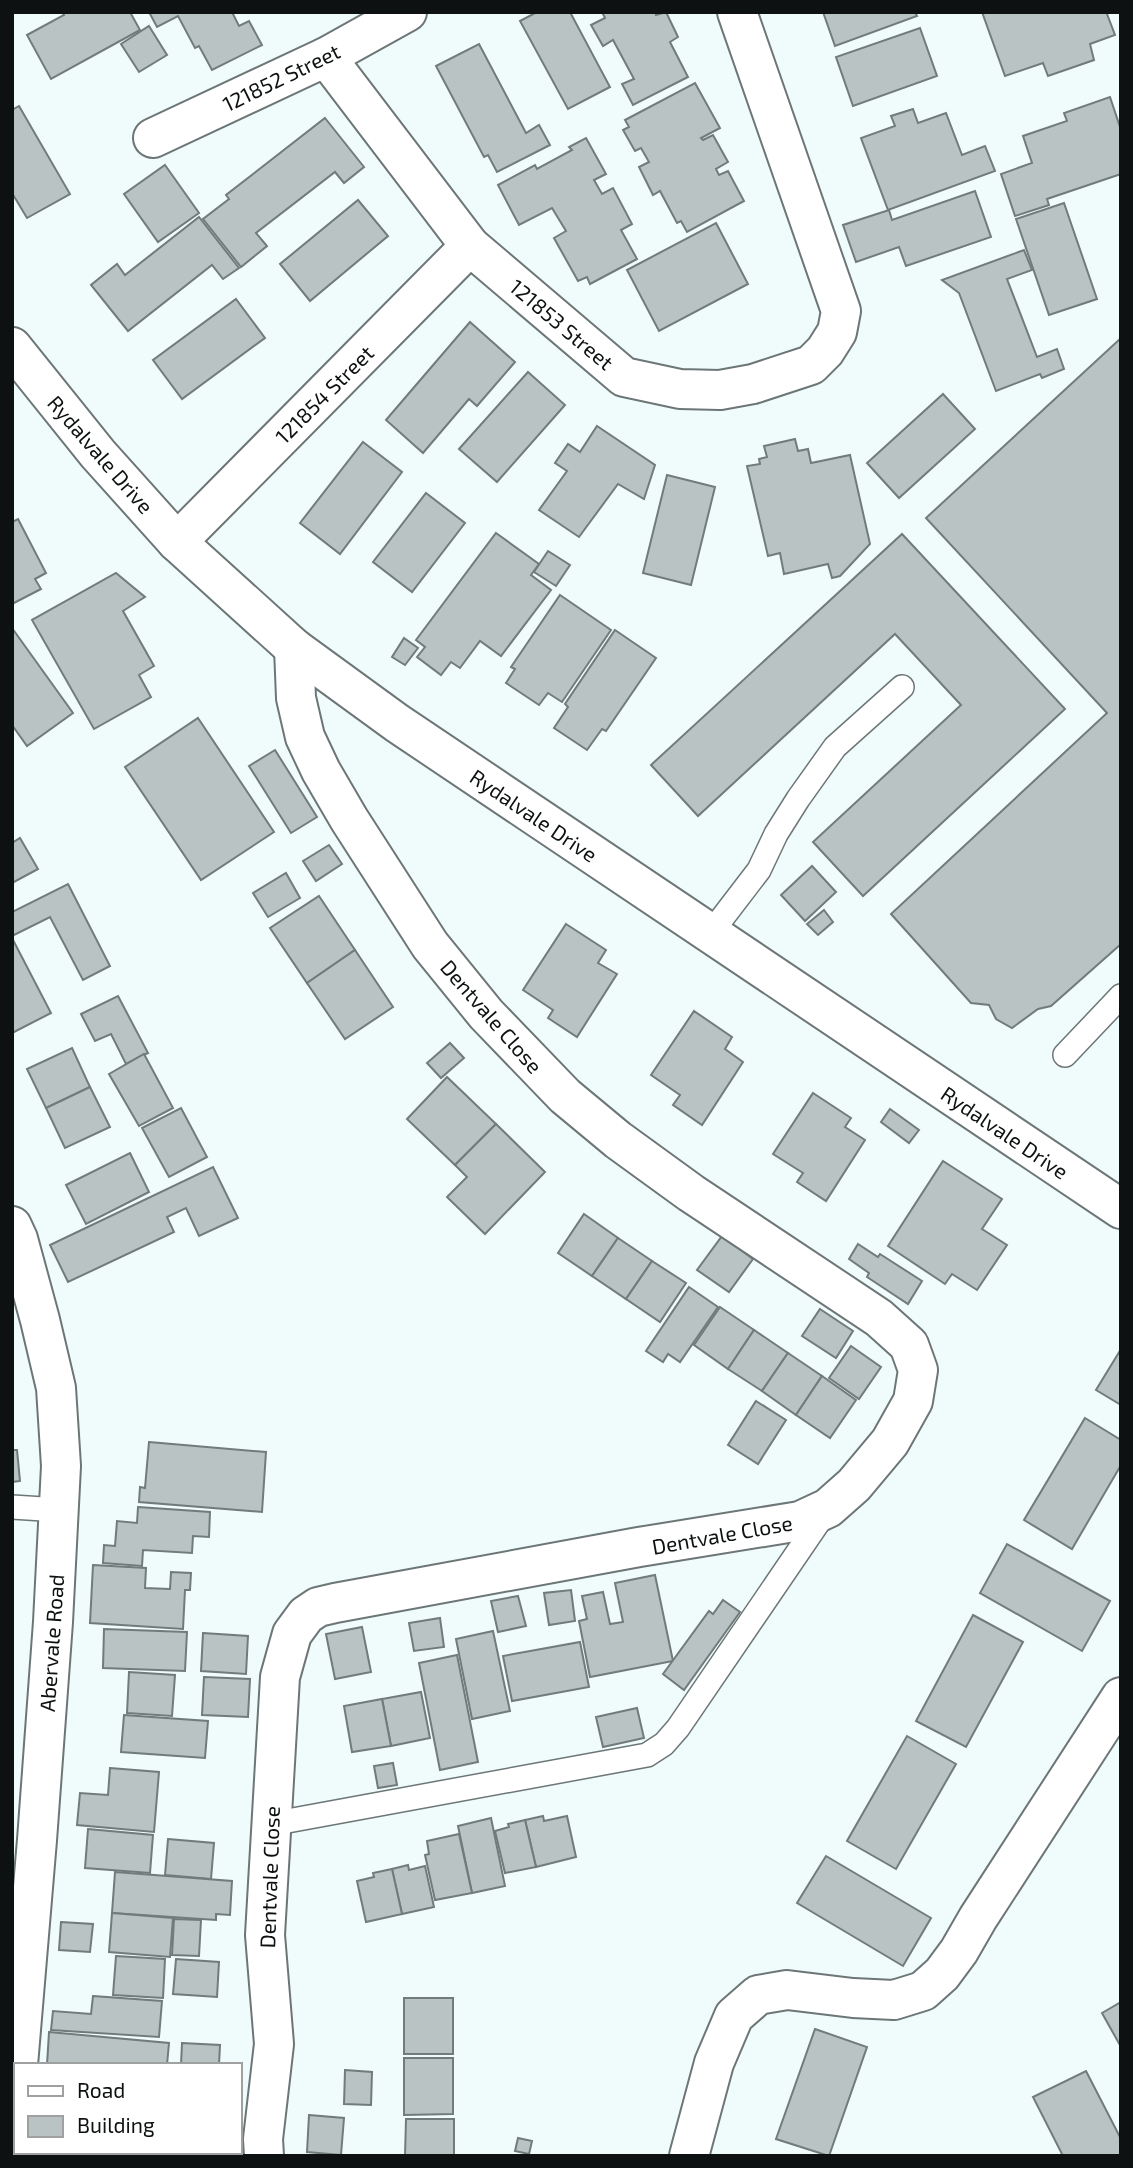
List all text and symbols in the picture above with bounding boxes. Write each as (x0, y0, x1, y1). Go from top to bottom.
street label: 121852 Street (218, 38, 344, 116)
street label: 121853 Street (505, 274, 619, 374)
street label: 121854 Street (270, 340, 378, 448)
street label: Rydalvale Drive (43, 390, 159, 518)
street label: Rydalvale Drive (466, 763, 602, 867)
street label: Dentvale Close (436, 954, 548, 1078)
street label: Rydalvale Drive (937, 1080, 1073, 1184)
street label: Dentvale Close (650, 1509, 794, 1559)
street label: Abervale Road (34, 1573, 68, 1713)
street label: Dentvale Close (254, 1805, 284, 1949)
legend (14, 2063, 242, 2154)
text: Road (77, 2077, 125, 2102)
text: Building (77, 2112, 155, 2137)

